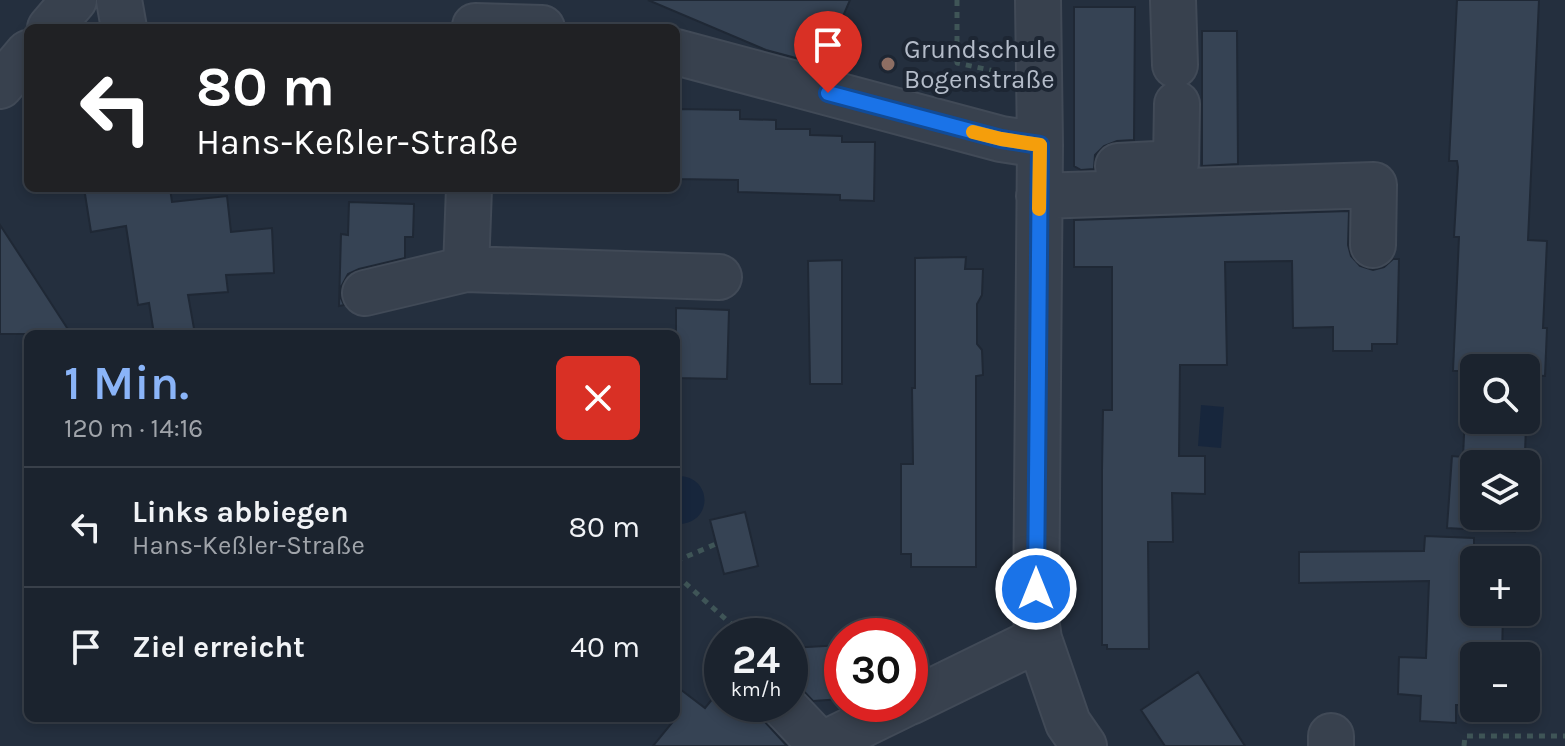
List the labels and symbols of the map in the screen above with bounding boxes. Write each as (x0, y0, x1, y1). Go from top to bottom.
pin (794, 11, 862, 93)
place label: Grundschule Bogenstraße (904, 34, 1056, 95)
marker: Grundschule Bogenstraße (879, 55, 897, 73)
position arrow (994, 547, 1078, 631)
speed limit sign: 30 (824, 618, 928, 722)

